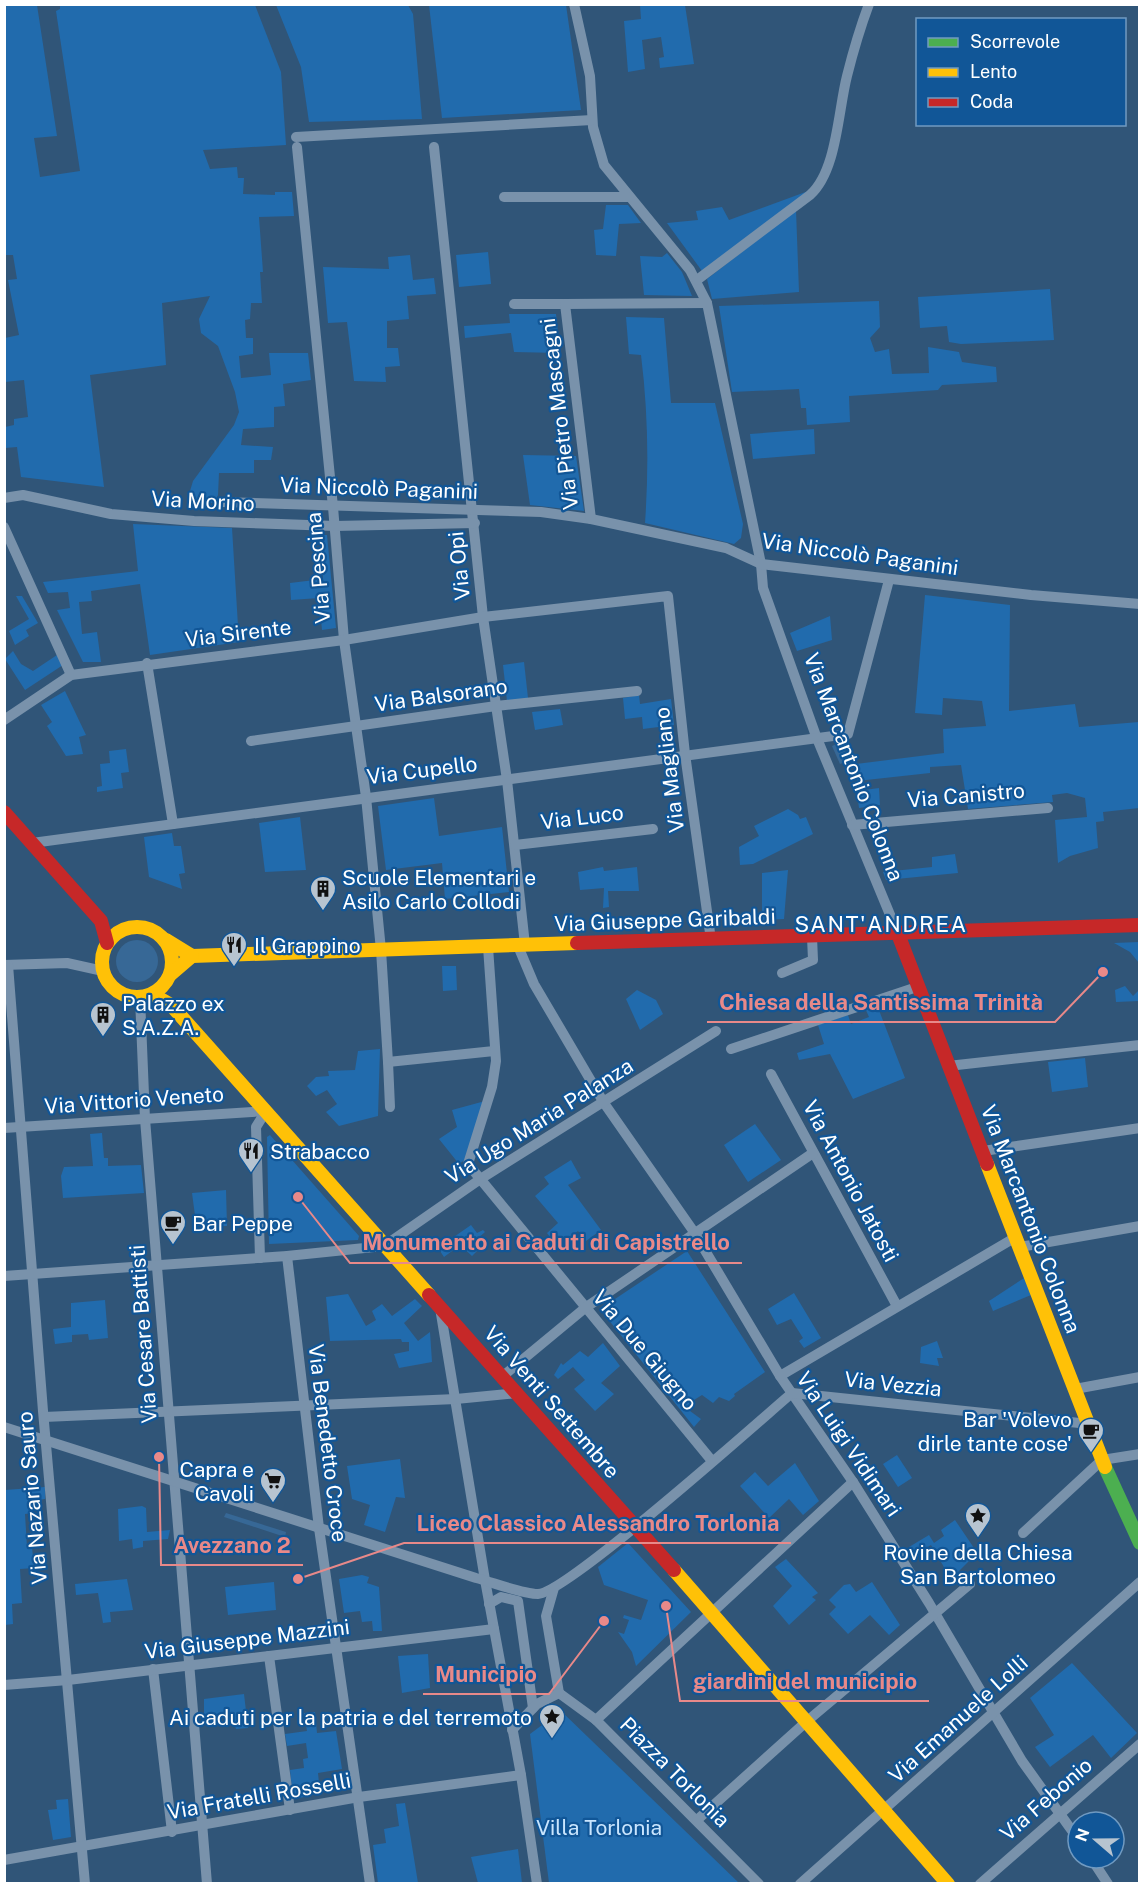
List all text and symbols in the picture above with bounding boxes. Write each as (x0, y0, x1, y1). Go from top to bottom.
legend (916, 18, 1126, 126)
text: Scorrevole (970, 31, 1060, 52)
text: Lento (970, 61, 1017, 82)
text: Coda (970, 91, 1013, 112)
street label: Via Pietro Mascagni (535, 317, 583, 511)
street label: Via Niccolò Paganini (280, 472, 478, 504)
street label: Via Morino (150, 486, 256, 516)
street label: Via Pescina (301, 511, 335, 625)
street label: Via Niccolò Paganini (760, 528, 960, 580)
street label: Via Opi (443, 530, 475, 602)
street label: Via Sirente (183, 614, 293, 652)
street label: Via Marcantonio Colonna (799, 649, 909, 885)
street label: Via Balsorano (373, 673, 509, 717)
street label: Via Magliano (649, 706, 689, 834)
street label: Via Cupello (365, 751, 479, 789)
street label: Via Canistro (906, 777, 1026, 813)
street label: Via Luco (539, 799, 625, 835)
place label: Scuole Elementari e Asilo Carlo Collodi (342, 865, 536, 914)
building icon: Scuole Elementari e Asilo Carlo Collodi (308, 874, 338, 912)
street label: Via Giuseppe Garibaldi (554, 904, 776, 936)
district label: SANT'ANDREA (794, 911, 968, 937)
restaurant icon: Il Grappino (219, 930, 249, 968)
place label: Il Grappino (254, 933, 361, 958)
callout: Chiesa della Santissima Trinità (707, 982, 1055, 1022)
text: Chiesa della Santissima Trinità (719, 989, 1043, 1015)
place label: Palazzo ex S.A.Z.A. (122, 991, 225, 1040)
building icon: Palazzo ex S.A.Z.A. (88, 1000, 118, 1038)
street label: Via Ugo Maria Palanza (441, 1053, 637, 1189)
street label: Via Vittorio Veneto (43, 1081, 225, 1119)
street label: Via Antonio Jatosti (798, 1096, 904, 1266)
street label: Via Marcantonio Colonna (976, 1101, 1086, 1337)
restaurant icon: Strabacco (236, 1136, 266, 1174)
place label: Strabacco (270, 1139, 370, 1164)
cafe icon: Bar Peppe (158, 1208, 188, 1246)
place label: Bar Peppe (192, 1211, 293, 1236)
callout: Monumento ai Caduti di Capistrello (350, 1223, 742, 1263)
text: Monumento ai Caduti di Capistrello (362, 1229, 730, 1255)
street label: Via Cesare Battisti (124, 1244, 162, 1424)
street label: Via Due Giugno (587, 1285, 703, 1415)
street label: Via Venti Settembre (479, 1321, 625, 1483)
street label: Via Benedetto Croce (303, 1342, 353, 1544)
street label: Via Vezzia (843, 1366, 943, 1402)
street label: Via Luigi Vidimari (791, 1367, 907, 1521)
place label: Bar 'Volevo dirle tante cose' (918, 1407, 1072, 1456)
street label: Via Nazario Sauro (12, 1411, 52, 1585)
cafe icon: Bar 'Volevo dirle tante cose' (1076, 1416, 1106, 1454)
place label: Capra e Cavoli (179, 1457, 254, 1506)
supermarket icon: Capra e Cavoli (258, 1466, 288, 1504)
place icon: Rovine della Chiesa San Bartolomeo (963, 1501, 993, 1539)
callout: Liceo Classico Alessandro Torlonia (404, 1503, 791, 1543)
text: Liceo Classico Alessandro Torlonia (417, 1510, 779, 1536)
callout: Avezzano 2 (161, 1525, 303, 1565)
text: Avezzano 2 (173, 1532, 291, 1558)
place label: Rovine della Chiesa San Bartolomeo (883, 1540, 1073, 1589)
street label: Via Giuseppe Mazzini (143, 1614, 351, 1664)
street label: Via Emanuele Lolli (883, 1650, 1033, 1788)
callout: Municipio (423, 1654, 549, 1694)
text: Municipio (435, 1661, 537, 1687)
callout: giardini del municipio (680, 1661, 929, 1701)
text: giardini del municipio (693, 1668, 917, 1694)
place icon: Ai caduti per la patria e del terremoto (537, 1702, 567, 1740)
place label: Ai caduti per la patria e del terremoto (169, 1705, 532, 1730)
street label: Piazza Torlonia (615, 1712, 735, 1832)
street label: Via Febonio (995, 1752, 1097, 1846)
street label: Via Fratelli Rosselli (165, 1768, 353, 1824)
north arrow (1066, 1810, 1126, 1870)
park label: Villa Torlonia (536, 1815, 662, 1840)
text: N (1071, 1826, 1093, 1844)

